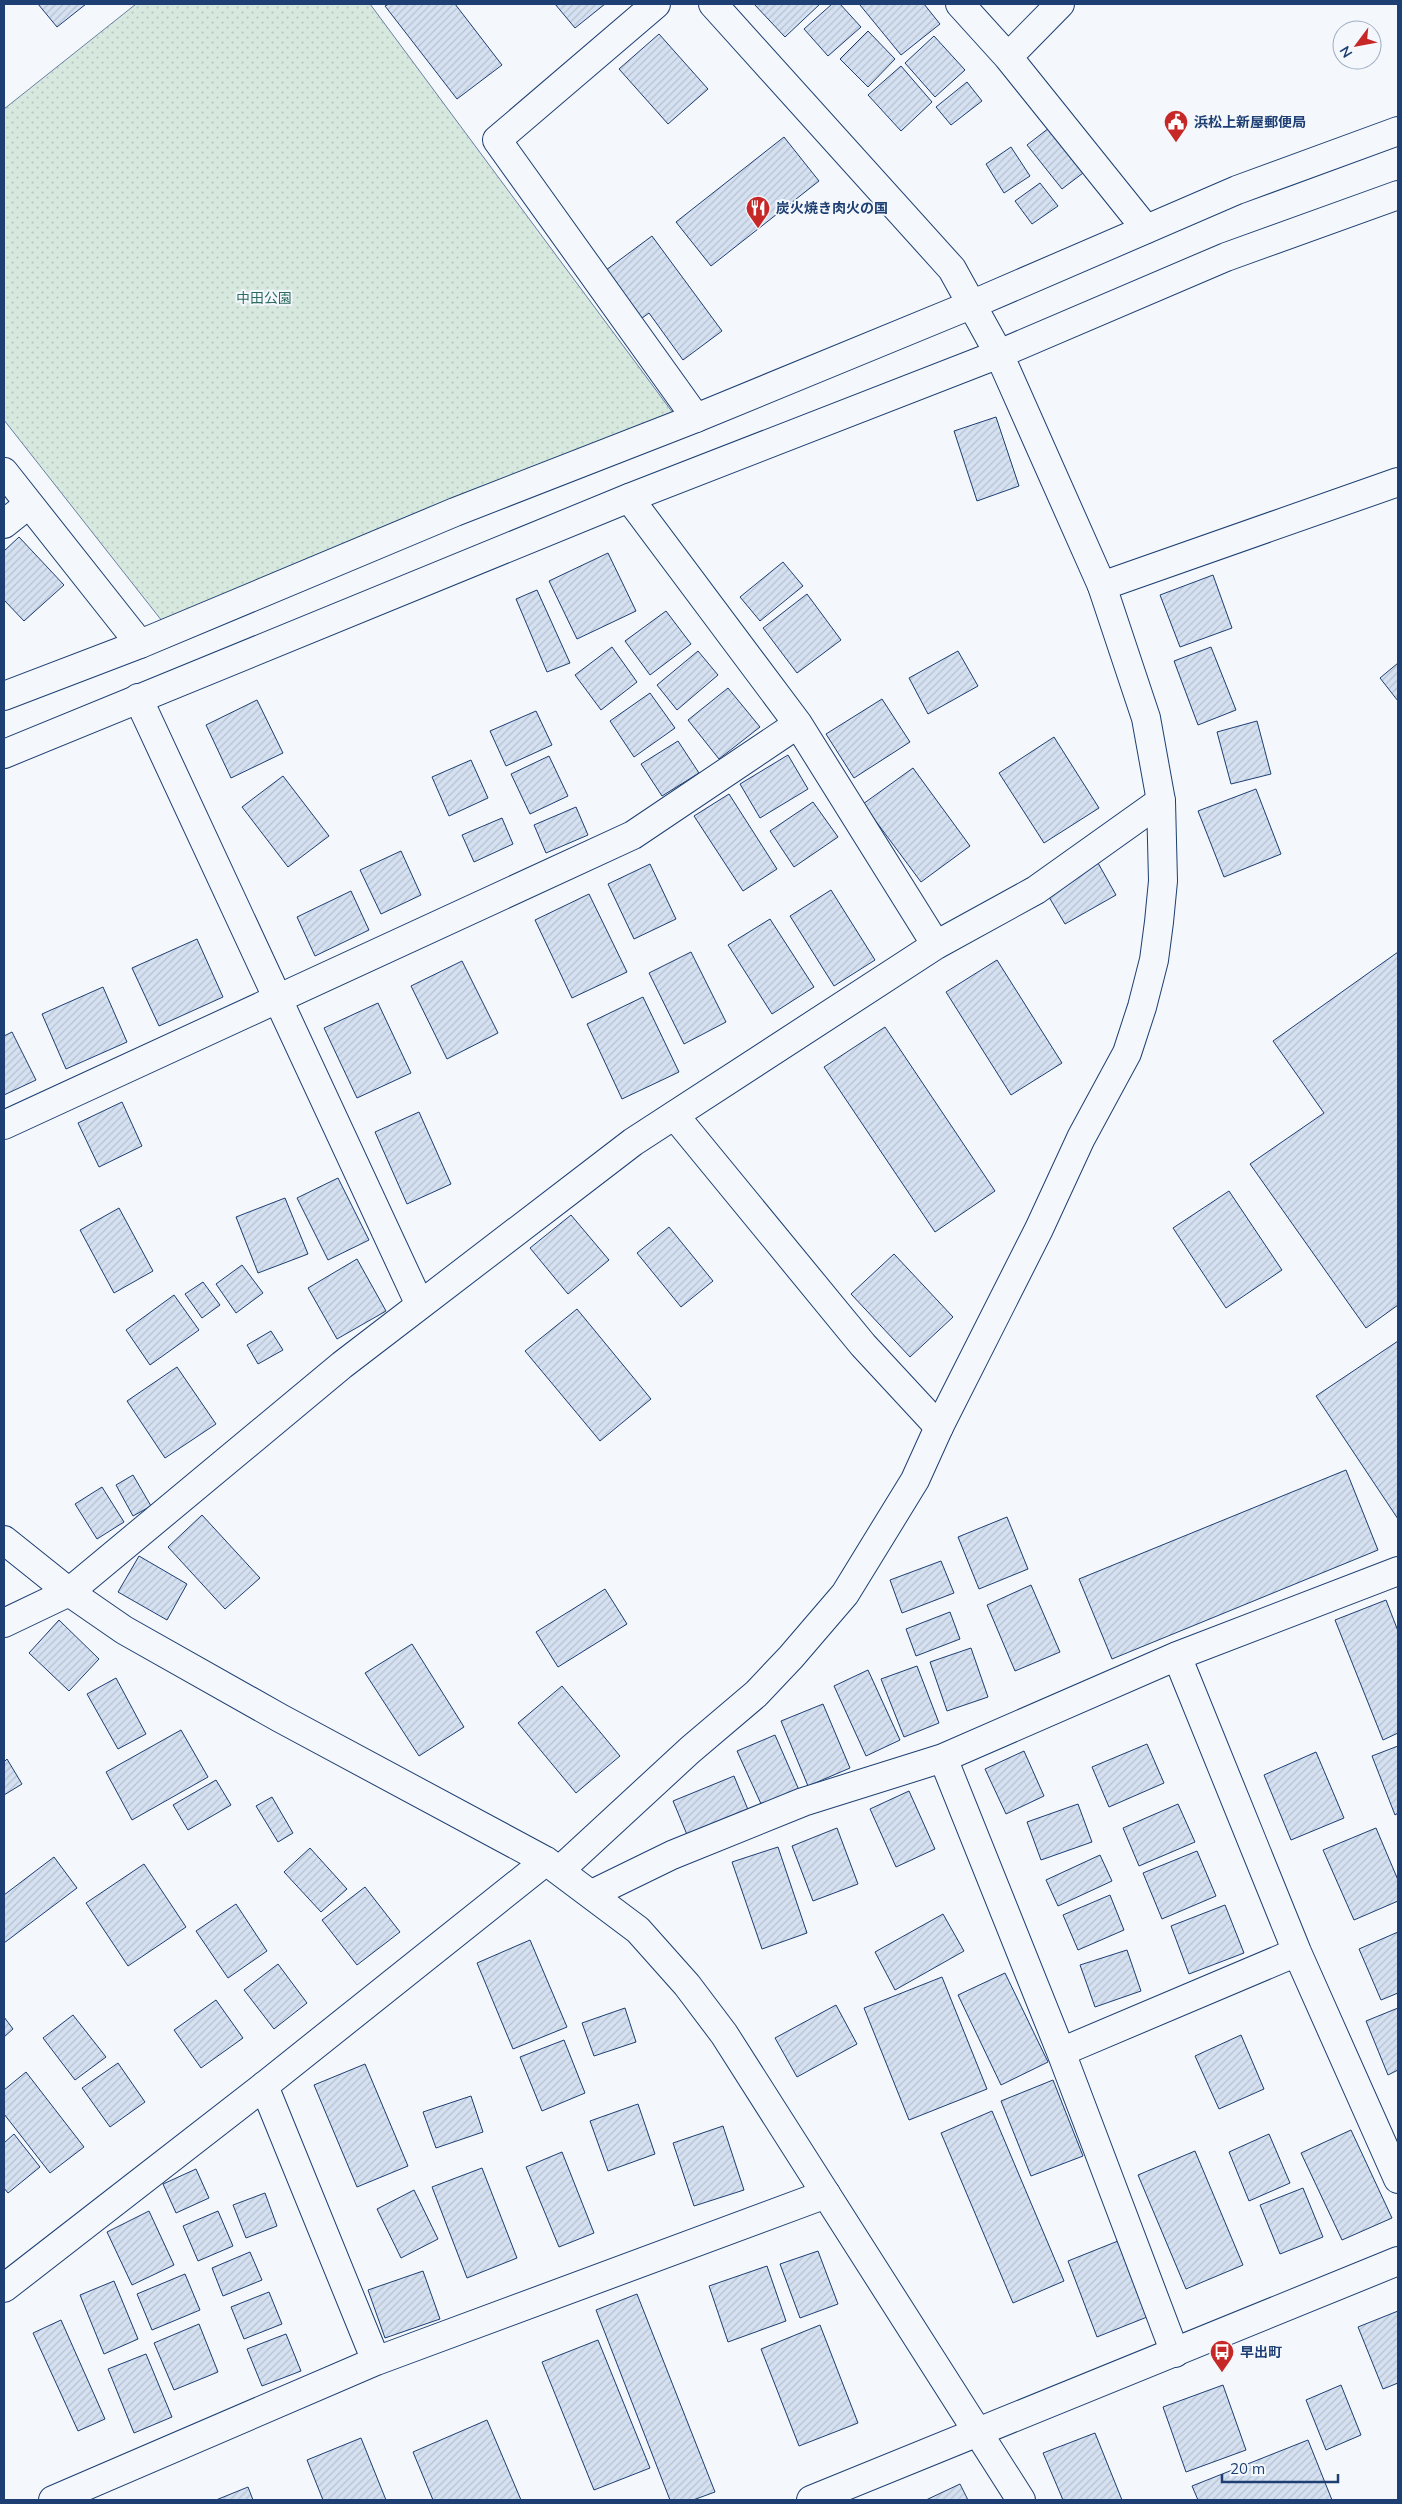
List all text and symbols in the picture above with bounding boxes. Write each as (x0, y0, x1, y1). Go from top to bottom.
north arrow (1332, 20, 1382, 70)
text: N (1336, 43, 1356, 61)
public building icon: 浜松上新屋郵便局 (1163, 109, 1189, 143)
place label: 浜松上新屋郵便局 (1194, 113, 1306, 131)
restaurant icon: 炭火焼き肉火の国 (745, 195, 771, 229)
place label: 炭火焼き肉火の国 (776, 199, 888, 217)
park label: 中田公園 (236, 289, 292, 307)
bus stop icon: 早出町 (1209, 2339, 1235, 2373)
place label: 早出町 (1240, 2343, 1282, 2361)
scale bar (1222, 2452, 1338, 2484)
text: 20 m (1230, 2459, 1265, 2478)

